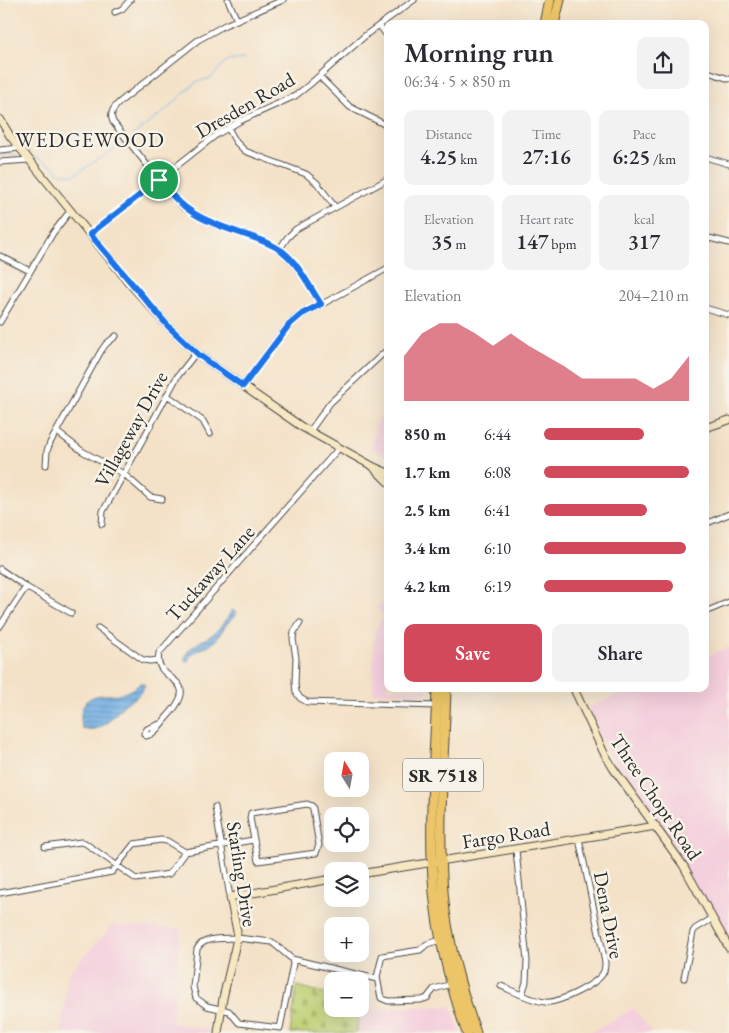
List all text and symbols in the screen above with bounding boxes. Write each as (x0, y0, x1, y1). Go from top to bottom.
text: Morning run (404, 34, 554, 70)
button: share (637, 37, 689, 89)
street label: Dresden Road (191, 66, 300, 144)
text: 06:34 · 5 × 850 m (404, 71, 511, 92)
text: Distance (425, 125, 472, 143)
text: Time (532, 125, 561, 143)
text: Pace (632, 125, 656, 143)
district label: WEDGEWOOD (15, 126, 165, 153)
text: 4.25 (420, 143, 457, 170)
text: 27:16 (522, 143, 571, 170)
text: 6:25 (612, 143, 650, 170)
text: km (457, 150, 478, 168)
text: /km (650, 150, 676, 168)
pin (138, 159, 180, 201)
icon: arrive (145, 166, 173, 194)
text: Elevation (424, 210, 474, 228)
text: Heart rate (519, 210, 574, 228)
text: kcal (634, 210, 655, 228)
text: 35 (431, 228, 453, 255)
text: 147 (516, 228, 549, 255)
text: 317 (628, 228, 660, 255)
text: m (453, 235, 466, 253)
text: bpm (549, 235, 577, 253)
text: Elevation (404, 285, 462, 306)
text: 204–210 m (618, 285, 689, 306)
street label: Villageway Drive (88, 366, 174, 492)
text: 850 m (404, 424, 446, 445)
text: 6:44 (484, 424, 511, 445)
text: 1.7 km (404, 462, 450, 483)
text: 6:08 (484, 462, 511, 483)
text: 2.5 km (404, 500, 450, 521)
text: 6:41 (484, 500, 511, 521)
street label: Tuckaway Lane (160, 519, 260, 627)
text: 3.4 km (404, 538, 450, 559)
text: 6:10 (484, 538, 511, 559)
text: 4.2 km (404, 576, 450, 597)
text: 6:19 (484, 576, 511, 597)
button: Save (404, 624, 542, 682)
button: Share (552, 624, 689, 682)
street label: Three Chopt Road (604, 729, 708, 866)
north arrow (324, 752, 369, 798)
map controls (324, 752, 369, 1017)
road number: SR 7518 (403, 758, 483, 792)
button: locate (324, 807, 369, 852)
street label: Fargo Road (460, 815, 553, 855)
street label: Starling Drive (221, 820, 263, 929)
button: layers (324, 862, 369, 907)
street label: Dena Drive (588, 869, 630, 961)
button: + (324, 917, 369, 962)
button: − (324, 972, 369, 1017)

